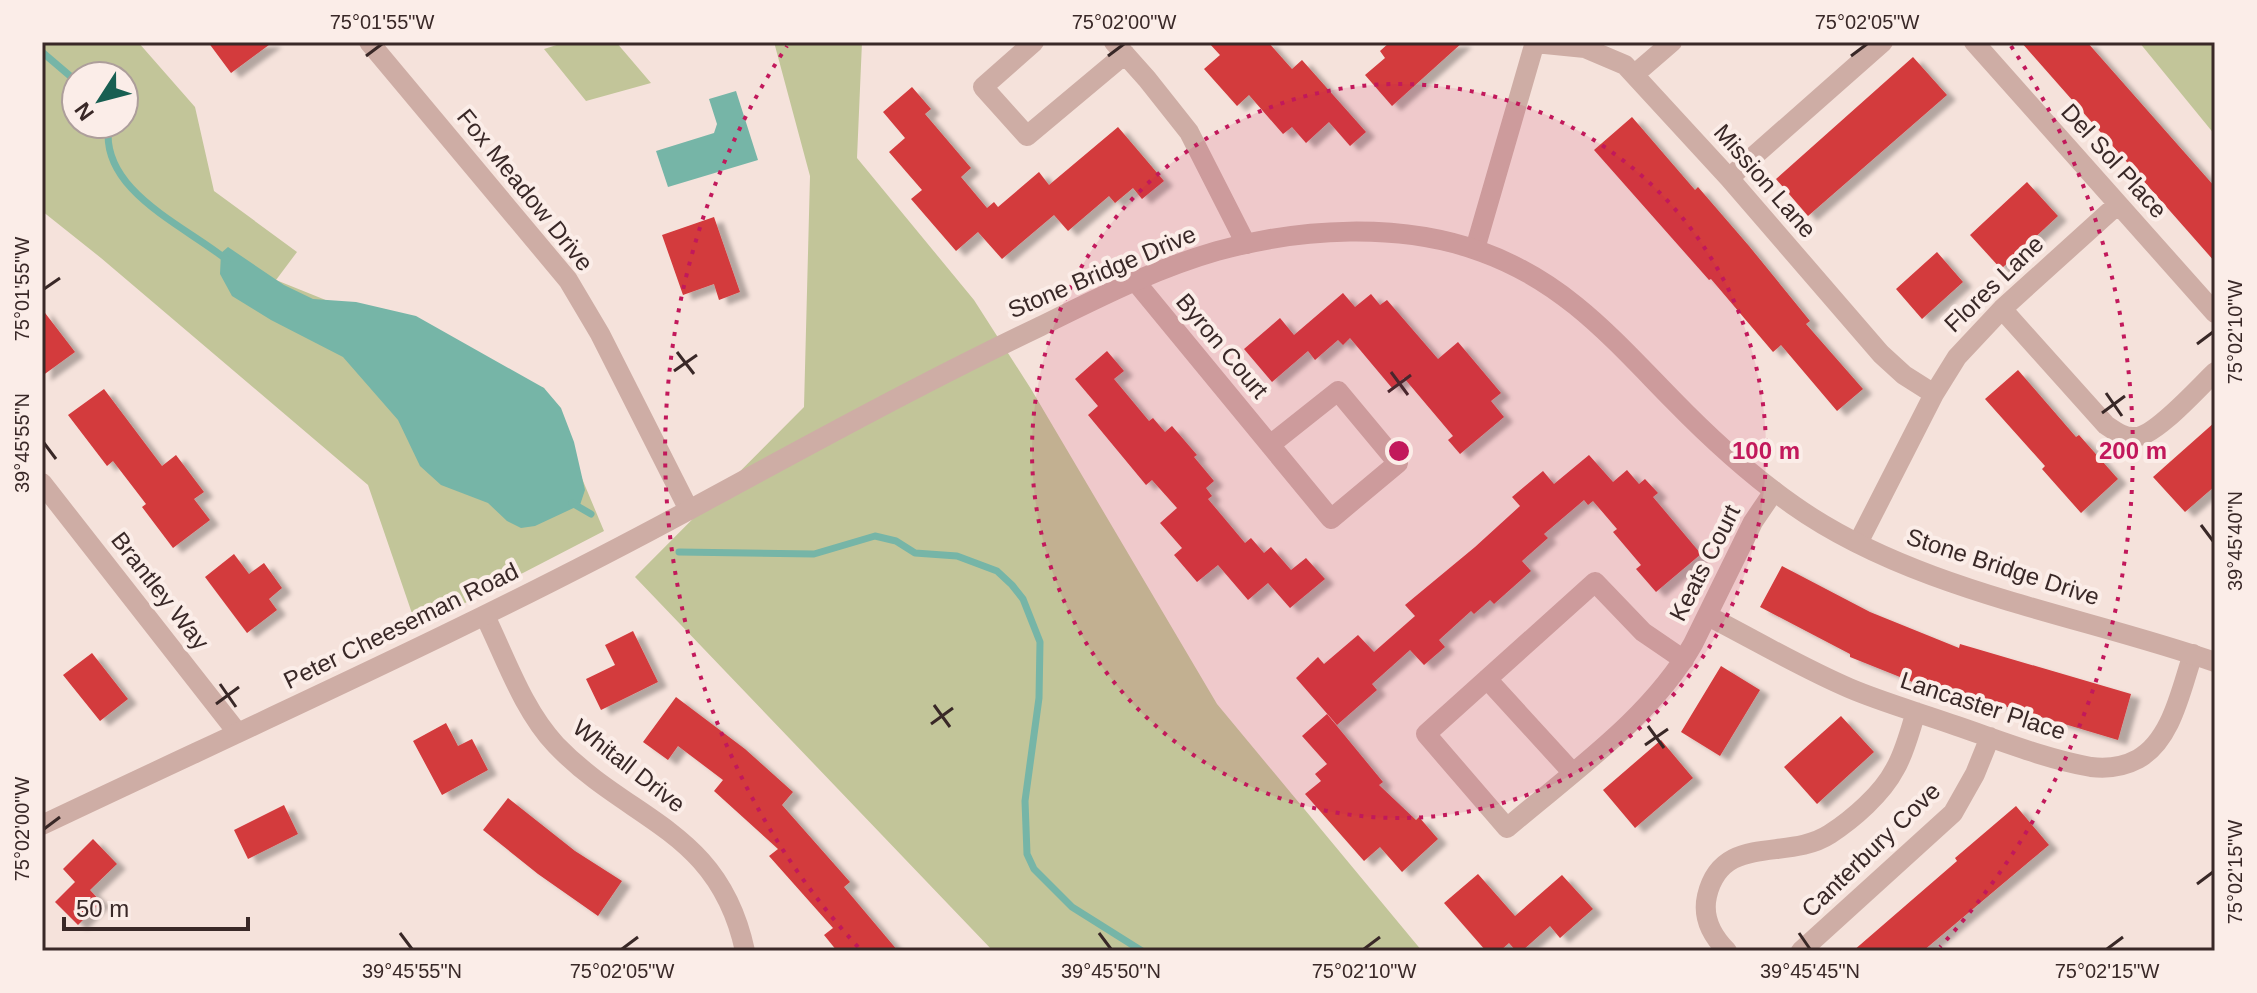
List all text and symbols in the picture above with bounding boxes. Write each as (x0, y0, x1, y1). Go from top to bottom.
text: 75°01'55"W (330, 11, 434, 33)
text: 75°02'00"W (1072, 11, 1176, 33)
text: 75°02'05"W (1815, 11, 1919, 33)
north arrow (60, 60, 140, 140)
text: N (69, 98, 99, 125)
street label: Del Sol Place (2056, 98, 2173, 223)
street label: Fox Meadow Drive (452, 103, 599, 276)
street label: Mission Lane (1709, 118, 1822, 243)
street label: Stone Bridge Drive (1004, 220, 1200, 323)
street label: Flores Lane (1939, 230, 2049, 337)
text: 75°01'55"W (11, 237, 33, 341)
text: 75°02'10"W (2224, 280, 2246, 384)
street label: Byron Court (1171, 288, 1274, 404)
text: 39°45'55"N (11, 393, 33, 493)
centre of rings (1385, 437, 1413, 465)
text: 100 m (1732, 437, 1800, 464)
text: 200 m (2099, 437, 2167, 464)
text: 39°45'40"N (2224, 491, 2246, 591)
street label: Keats Court (1664, 500, 1745, 625)
street label: Stone Bridge Drive (1903, 523, 2103, 610)
street label: Brantley Way (106, 526, 215, 655)
street label: Peter Cheeseman Road (279, 557, 522, 694)
street label: Lancaster Place (1897, 666, 2069, 745)
street label: Whitall Drive (568, 714, 691, 818)
text: 75°02'00"W (11, 777, 33, 881)
street label: Canterbury Cove (1796, 777, 1945, 922)
text: 75°02'15"W (2224, 820, 2246, 924)
scale bar (64, 881, 248, 931)
text: 50 m (76, 895, 129, 922)
text: 39°45'55"N (362, 960, 462, 982)
text: 75°02'05"W (570, 960, 674, 982)
text: 39°45'50"N (1061, 960, 1161, 982)
text: 75°02'10"W (1312, 960, 1416, 982)
text: 39°45'45"N (1760, 960, 1860, 982)
text: 75°02'15"W (2055, 960, 2159, 982)

